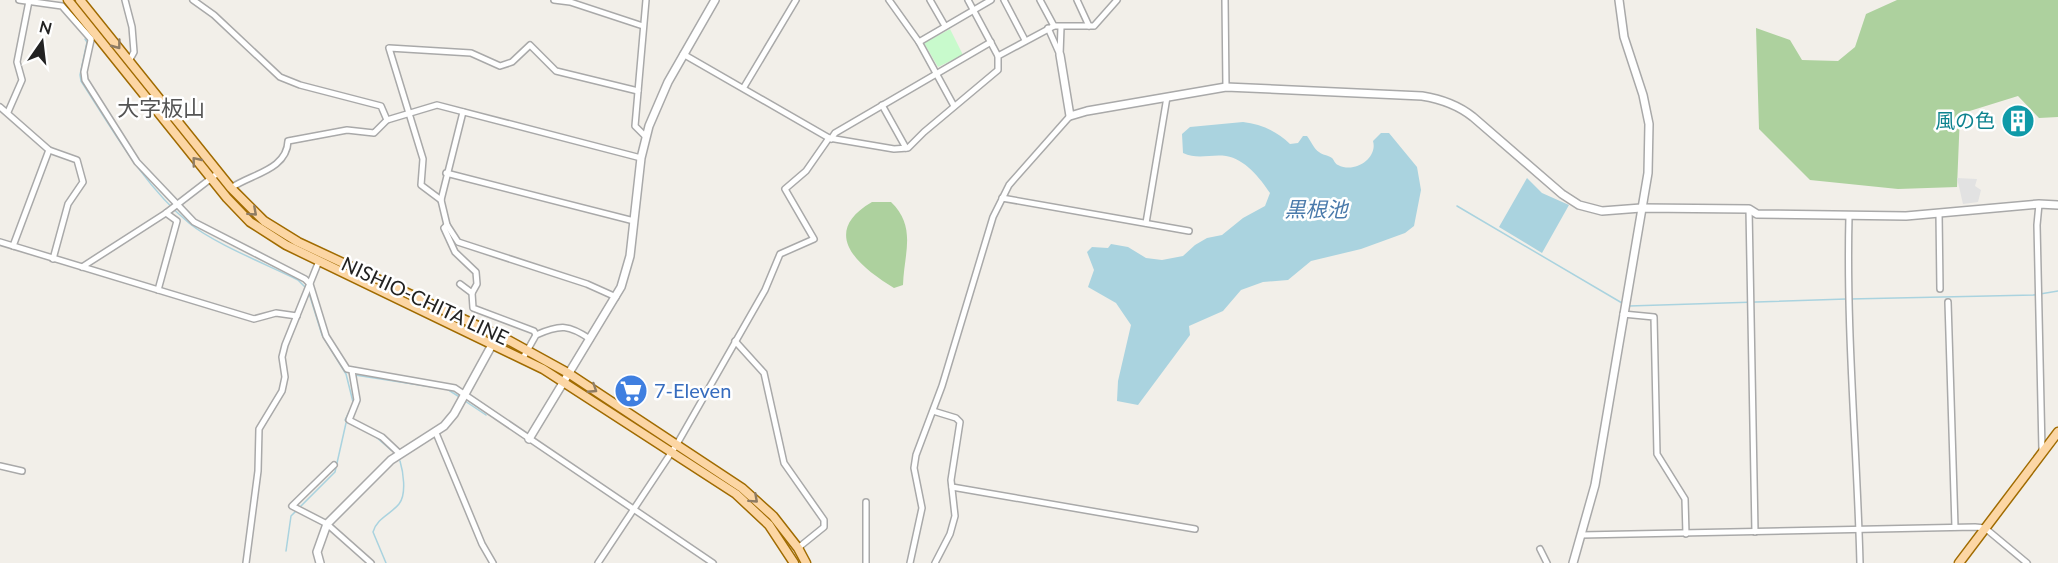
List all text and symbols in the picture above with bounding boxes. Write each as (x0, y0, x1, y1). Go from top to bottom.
north arrow (12, 12, 72, 72)
text: N (37, 16, 54, 38)
one-way arrow (109, 39, 120, 50)
district label: 大字板山 (117, 94, 205, 121)
building icon: 風の色 (2000, 103, 2036, 139)
place label: 風の色 (1935, 108, 1995, 132)
one-way arrow (193, 157, 204, 168)
water label: 黒根池 (1285, 196, 1349, 221)
one-way arrow (247, 205, 257, 216)
street label: NISHIO-CHITA LINE (338, 251, 513, 349)
supermarket icon: 7-Eleven (613, 373, 649, 409)
place label: 7-Eleven (654, 378, 731, 402)
one-way arrow (587, 382, 597, 394)
one-way arrow (747, 492, 758, 503)

